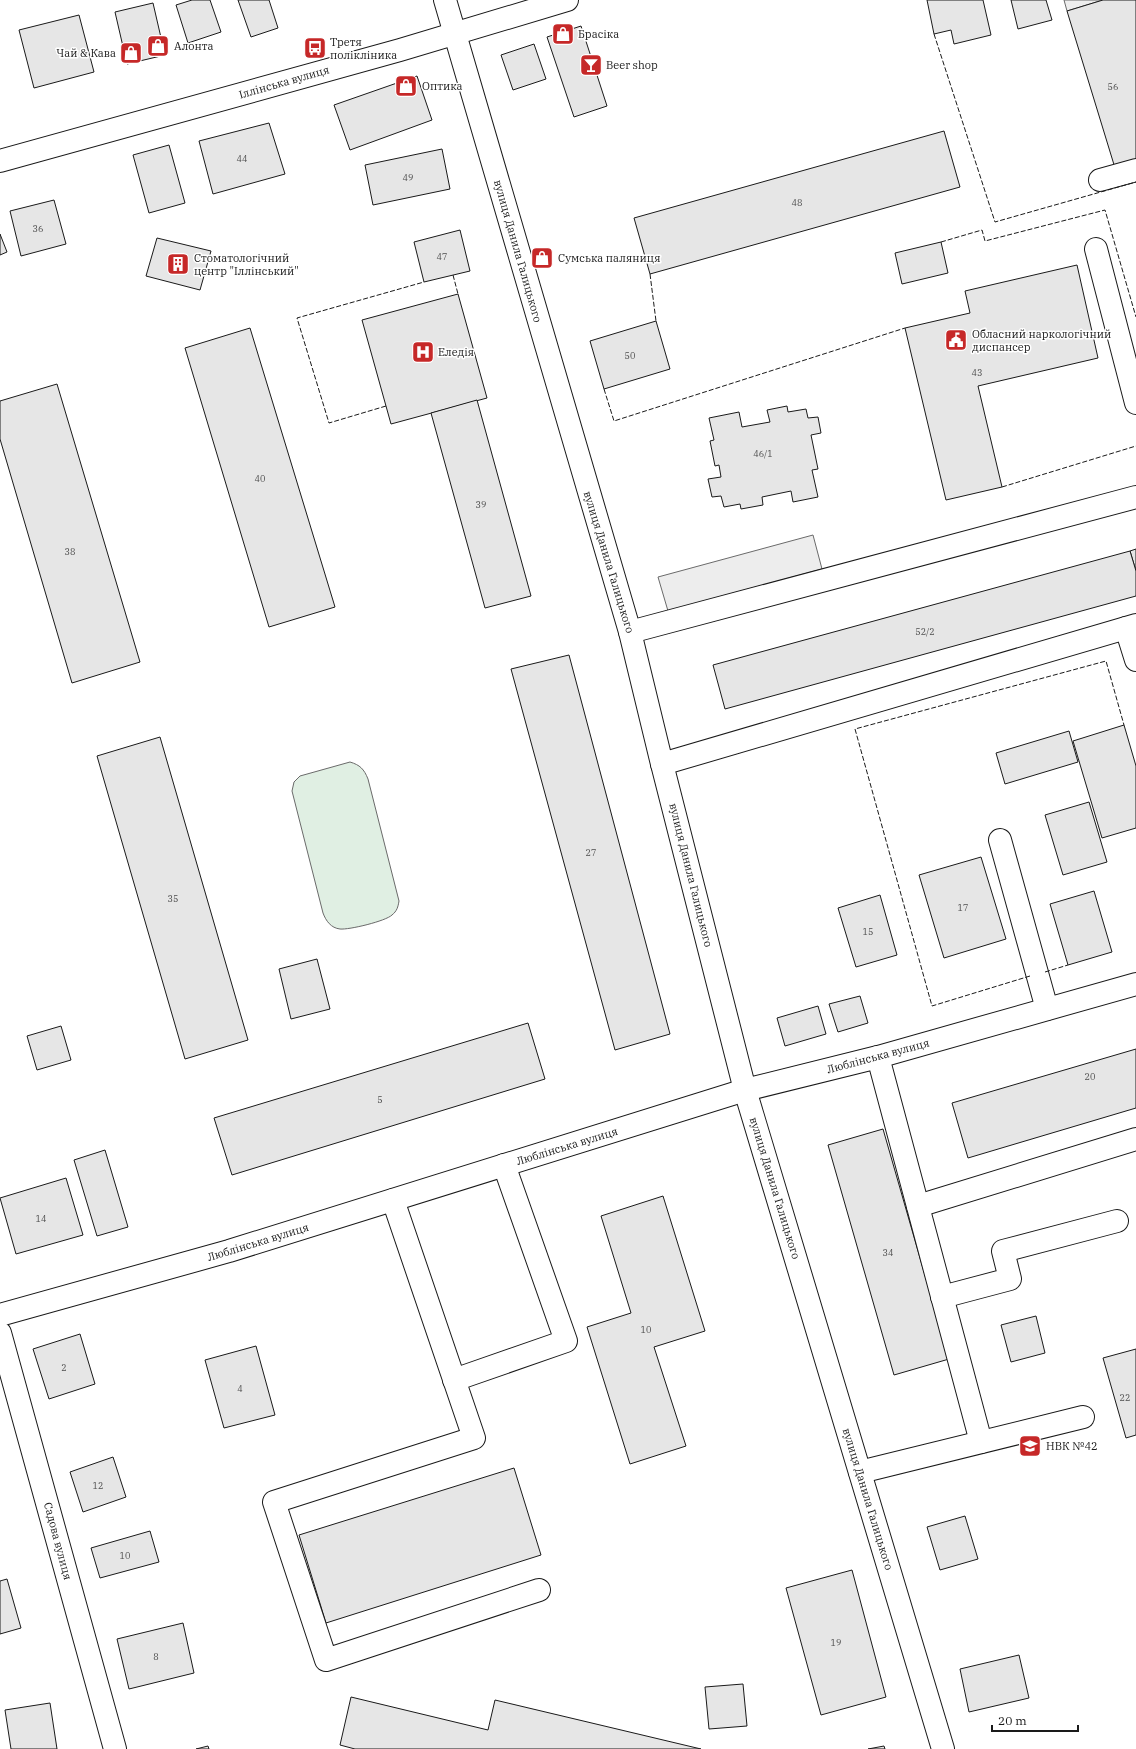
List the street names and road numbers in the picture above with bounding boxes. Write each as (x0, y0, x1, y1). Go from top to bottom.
street label: Іллінська вулиця (237, 62, 331, 102)
street label: вулиця Данила Галицького (491, 178, 545, 324)
street label: вулиця Данила Галицького (581, 489, 637, 635)
street label: вулиця Данила Галицького (666, 802, 716, 948)
street label: Люблінська вулиця (825, 1036, 931, 1076)
street label: вулиця Данила Галицького (747, 1115, 803, 1261)
street label: Люблінська вулиця (514, 1124, 620, 1168)
street label: Люблінська вулиця (205, 1220, 311, 1264)
street label: вулиця Данила Галицького (840, 1426, 896, 1572)
street label: Садова вулиця (41, 1501, 75, 1581)

